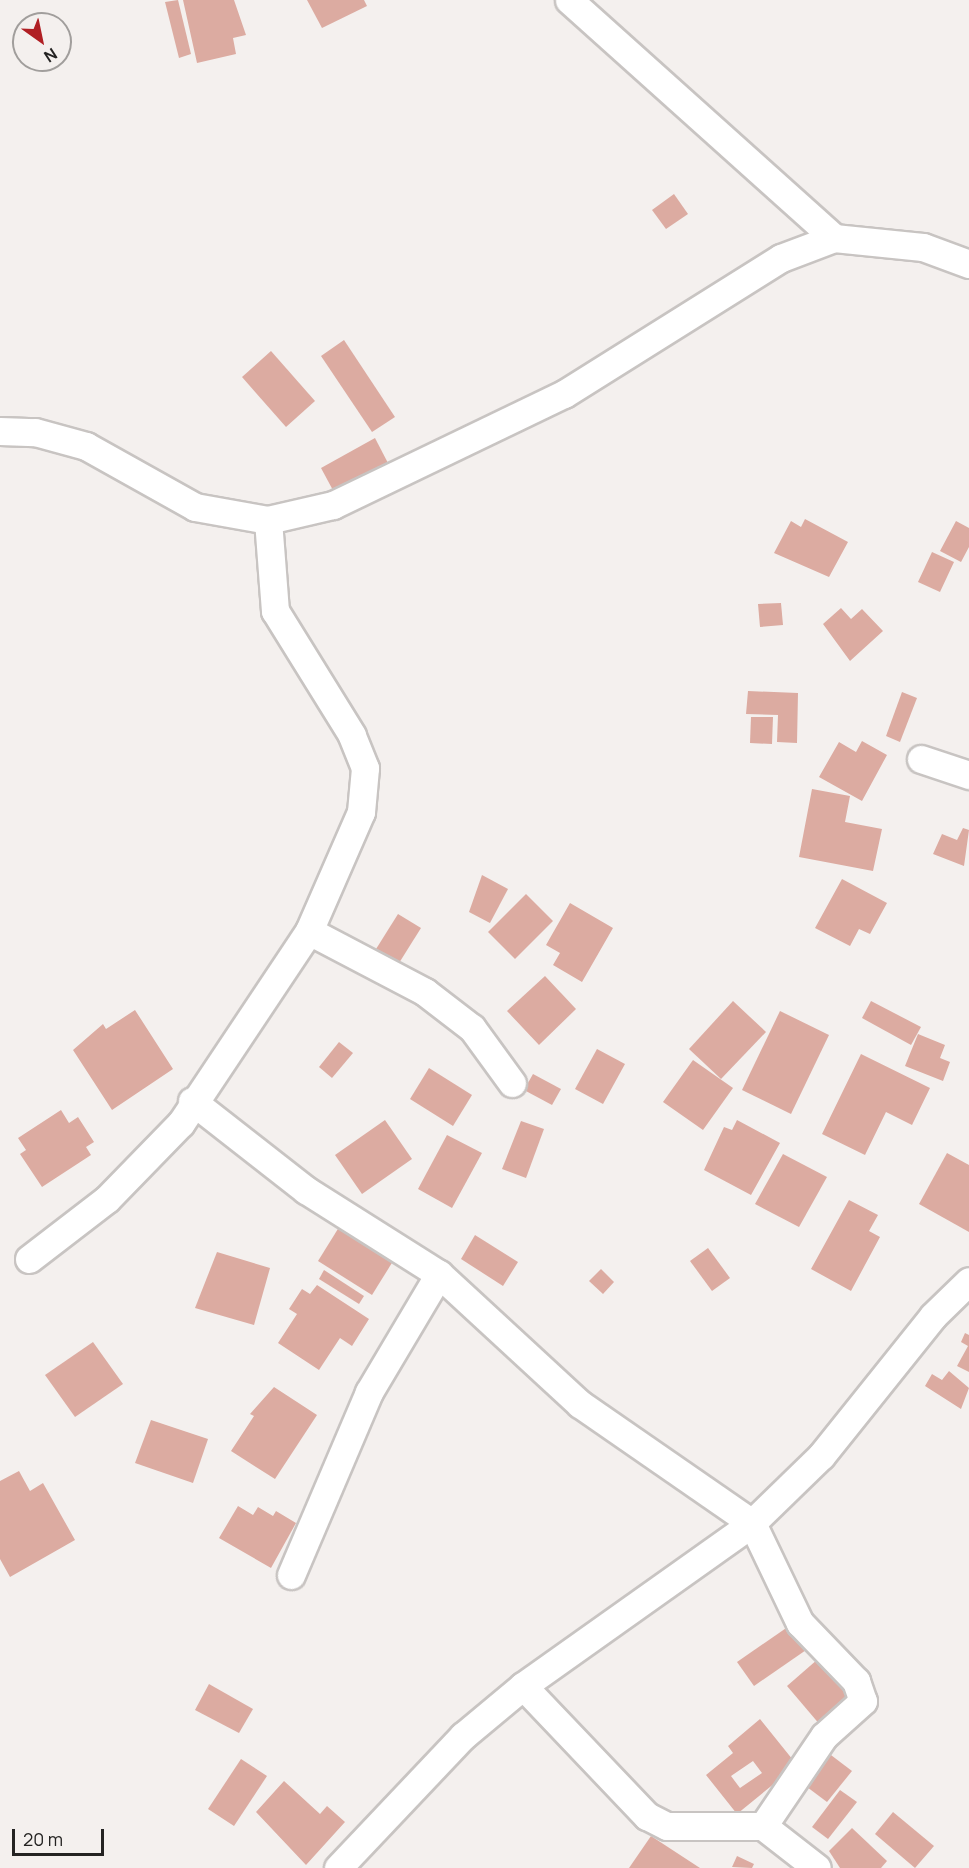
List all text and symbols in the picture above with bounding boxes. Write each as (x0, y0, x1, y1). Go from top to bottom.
north arrow (12, 12, 72, 72)
text: N (40, 43, 62, 68)
scale bar (15, 1817, 106, 1855)
text: 20 m (23, 1827, 63, 1851)

